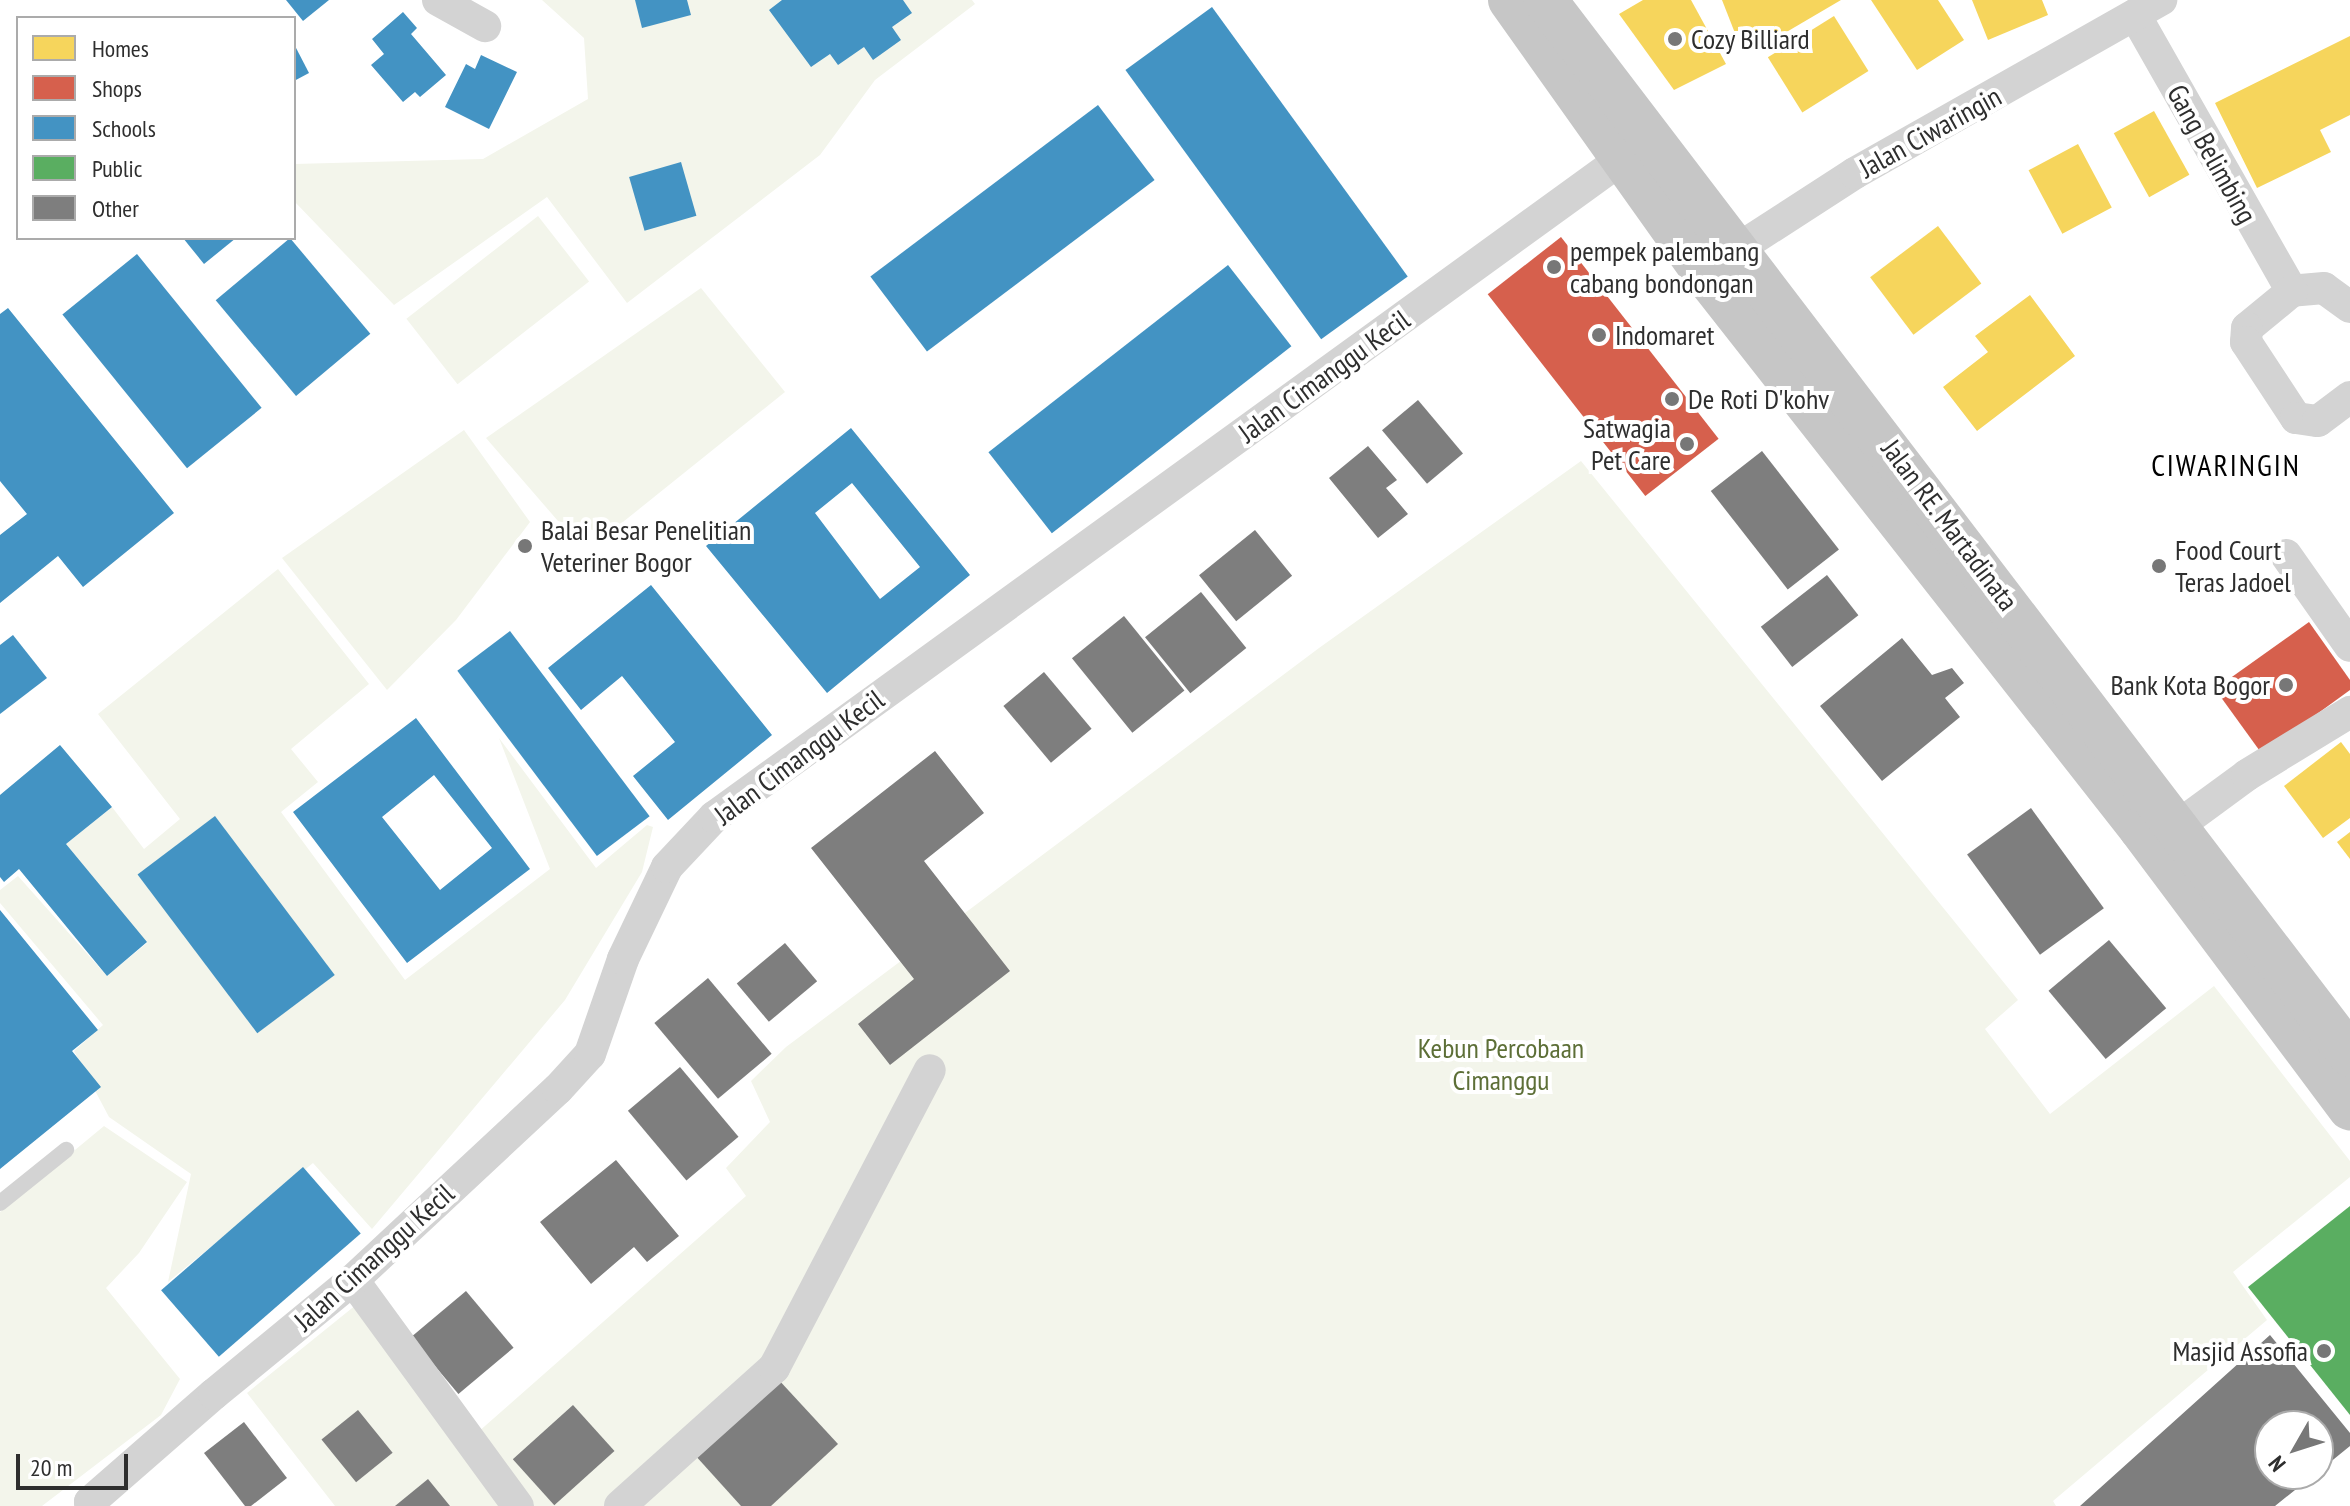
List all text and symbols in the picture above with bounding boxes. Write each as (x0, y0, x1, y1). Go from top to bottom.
legend (16, 16, 296, 240)
place label: Cozy Billiard (1691, 22, 1811, 56)
marker: Cozy Billiard (1666, 30, 1684, 48)
text: Homes (92, 33, 149, 64)
text: Shops (92, 73, 142, 104)
street label: Jalan Ciwaringin (1853, 79, 2007, 185)
street label: Gang Belimbing (2160, 79, 2264, 229)
text: Schools (92, 113, 156, 144)
text: Public (92, 153, 142, 184)
text: Other (92, 193, 139, 224)
place label: pempek palembang cabang bondongan (1570, 234, 1760, 300)
marker: pempek palembang cabang bondongan (1545, 258, 1563, 276)
street label: Jalan Cimanggu Kecil (1232, 303, 1416, 449)
place label: Indomaret (1615, 318, 1714, 352)
marker: Indomaret (1590, 326, 1608, 344)
place label: De Roti D'kohv (1688, 382, 1829, 416)
marker: De Roti D'kohv (1663, 390, 1681, 408)
place label: Satwagia Pet Care (1583, 411, 1671, 477)
street label: Jalan RE. Martadinata (1874, 432, 2026, 618)
marker: Satwagia Pet Care (1678, 435, 1696, 453)
district label: CIWARINGIN (2151, 447, 2301, 483)
place label: Balai Besar Penelitian Veteriner Bogor (541, 513, 751, 579)
place label: Food Court Teras Jadoel (2175, 533, 2291, 599)
marker: Balai Besar Penelitian Veteriner Bogor (516, 537, 534, 555)
marker: Food Court Teras Jadoel (2150, 557, 2168, 575)
place label: Bank Kota Bogor (2110, 668, 2270, 702)
marker: Bank Kota Bogor (2277, 676, 2295, 694)
street label: Jalan Cimanggu Kecil (708, 682, 890, 832)
park label: Kebun Percobaan Cimanggu (1418, 1031, 1584, 1097)
street label: Jalan Cimanggu Kecil (287, 1176, 461, 1338)
place label: Masjid Assofia (2172, 1334, 2308, 1368)
marker: Masjid Assofia (2315, 1342, 2333, 1360)
north arrow (2254, 1410, 2334, 1490)
scale bar (20, 1438, 132, 1488)
text: N (2262, 1450, 2292, 1477)
text: 20 m (30, 1452, 72, 1483)

